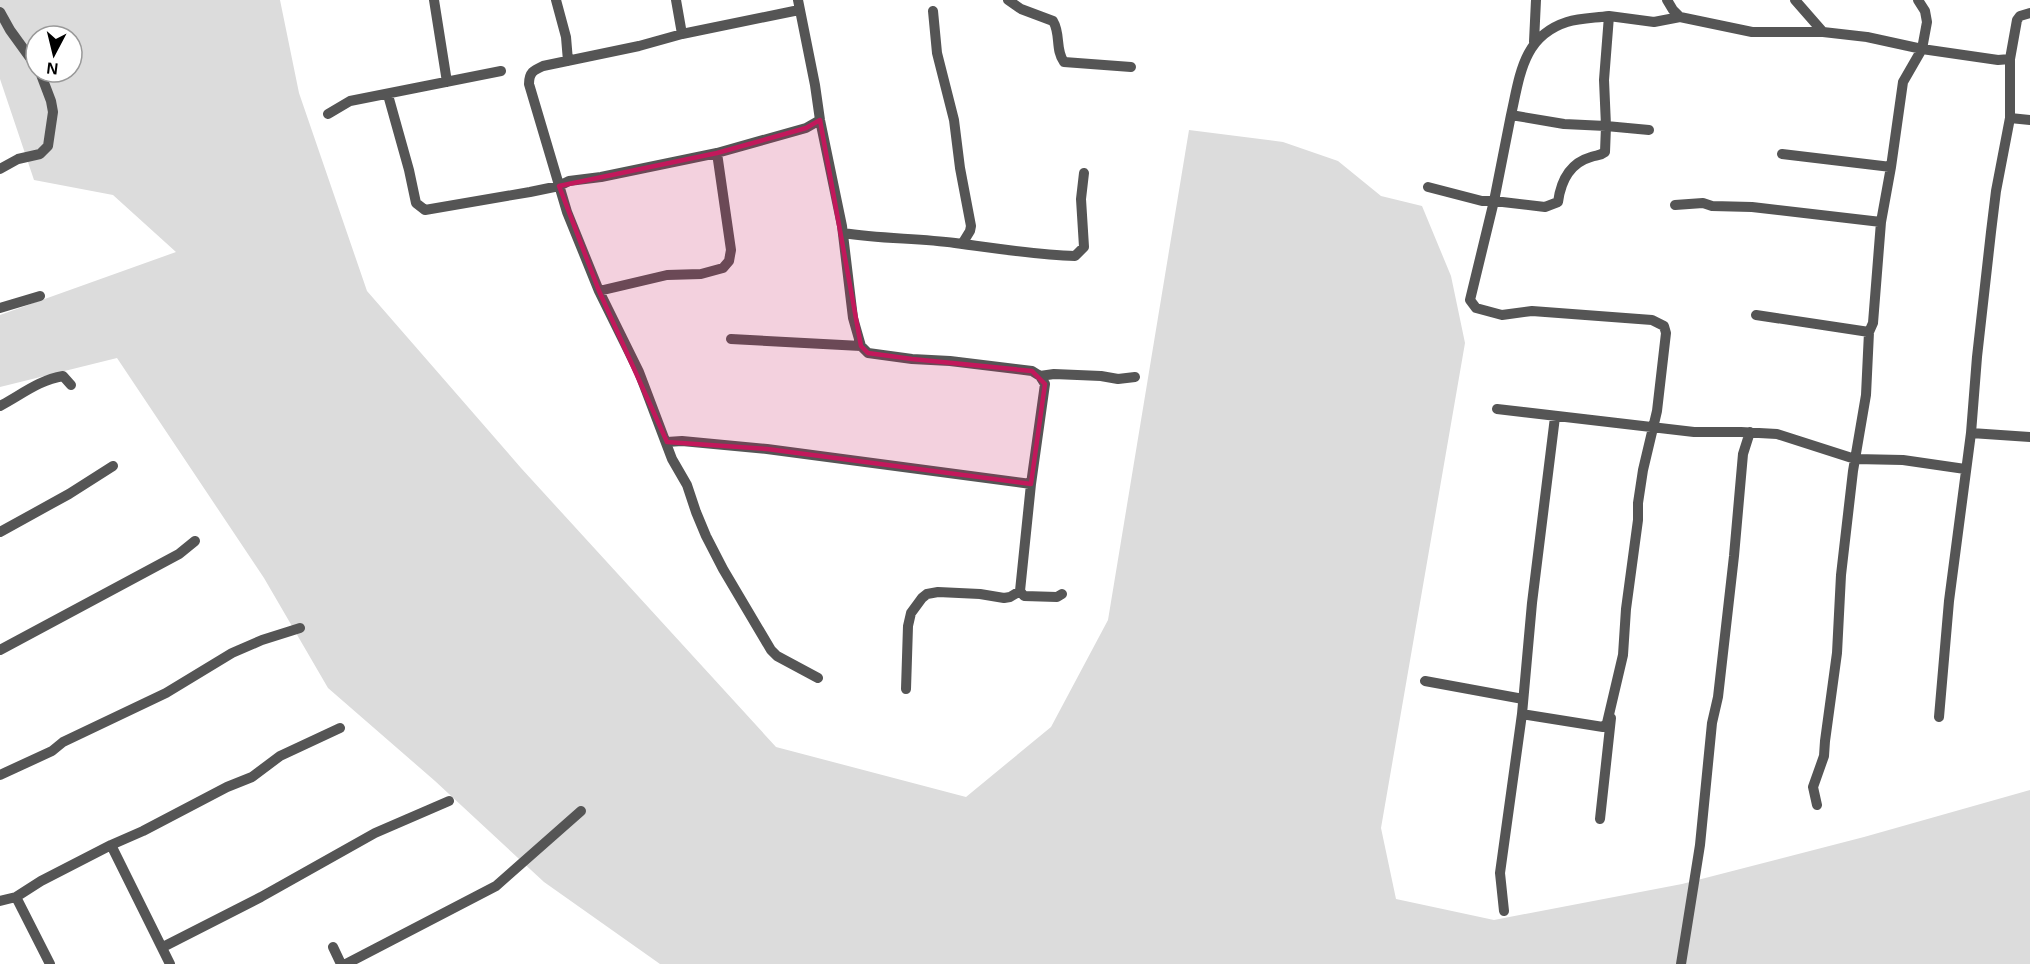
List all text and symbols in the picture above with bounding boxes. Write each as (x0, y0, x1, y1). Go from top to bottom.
north arrow (24, 24, 84, 84)
text: N (45, 59, 59, 78)

